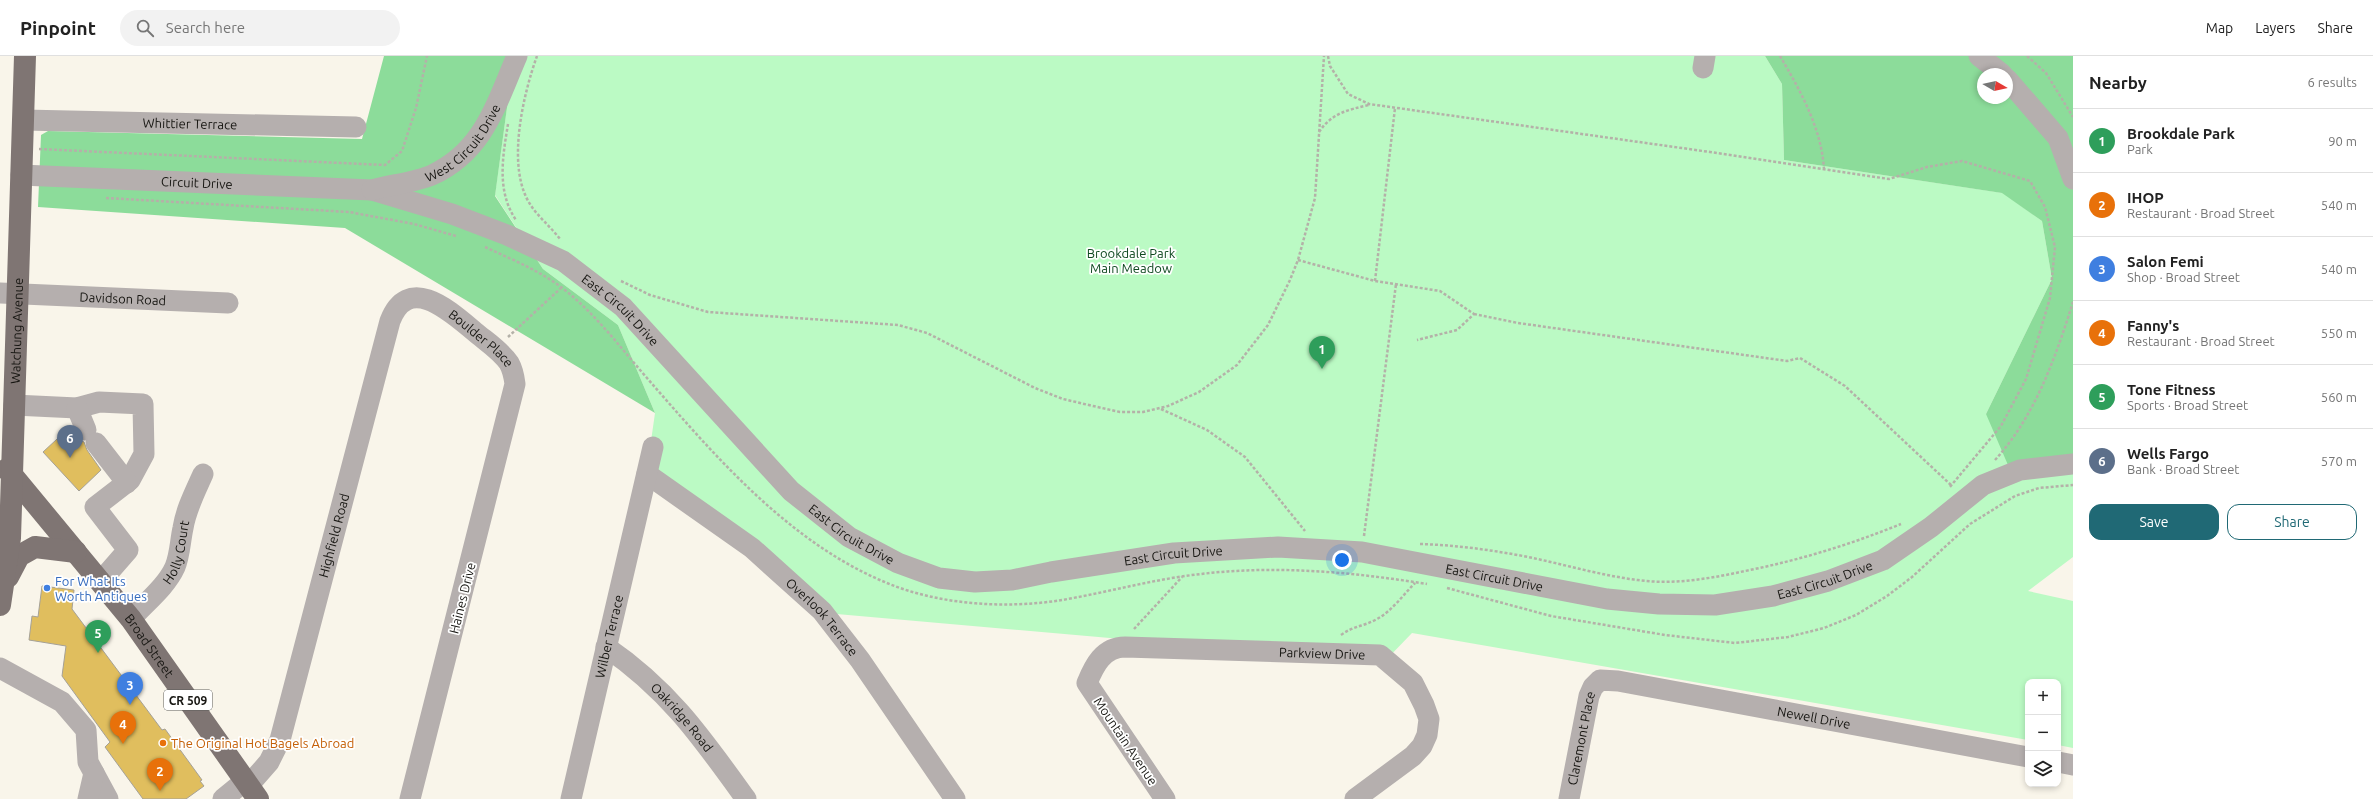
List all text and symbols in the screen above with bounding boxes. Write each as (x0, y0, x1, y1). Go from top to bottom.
search box (120, 10, 400, 46)
text: Pinpoint (20, 17, 96, 39)
icon: search (134, 17, 156, 39)
text: Search here (166, 19, 245, 36)
text: Map (2206, 20, 2233, 36)
text: Layers (2255, 20, 2295, 36)
text: Share (2317, 20, 2353, 36)
north arrow (1977, 68, 2013, 104)
text: Nearby (2089, 73, 2147, 92)
text: 6 results (2307, 75, 2357, 89)
street label: West Circuit Drive (423, 102, 503, 184)
street label: Whittier Terrace (142, 116, 237, 132)
text: Brookdale Park (2127, 125, 2235, 142)
text: 1 (2098, 134, 2106, 148)
text: 90 m (2328, 134, 2357, 148)
text: Park (2127, 142, 2153, 156)
street label: Circuit Drive (161, 174, 233, 191)
text: IHOP (2127, 189, 2164, 206)
text: 2 (2098, 198, 2106, 212)
text: 540 m (2321, 198, 2357, 212)
text: Restaurant · Broad Street (2127, 206, 2275, 220)
park label: Brookdale Park Main Meadow (1087, 246, 1176, 275)
text: Salon Femi (2127, 253, 2204, 270)
text: 3 (2098, 262, 2106, 276)
text: 540 m (2321, 262, 2357, 276)
text: Shop · Broad Street (2127, 270, 2240, 284)
street label: East Circuit Drive (579, 271, 662, 348)
street label: Watchung Avenue (8, 278, 25, 384)
street label: Davidson Road (79, 289, 166, 307)
street label: Boulder Place (446, 307, 516, 369)
text: Fanny's (2127, 317, 2179, 334)
text: 4 (2098, 326, 2106, 340)
text: 550 m (2321, 326, 2357, 340)
text: Restaurant · Broad Street (2127, 334, 2275, 348)
pin: 1 (1309, 336, 1335, 369)
text: Tone Fitness (2127, 381, 2216, 398)
text: 5 (2098, 390, 2106, 404)
text: 560 m (2321, 390, 2357, 404)
text: Sports · Broad Street (2127, 398, 2248, 412)
pin: 6 (57, 425, 83, 458)
text: Wells Fargo (2127, 445, 2209, 462)
text: 6 (2098, 454, 2106, 468)
text: 570 m (2321, 454, 2357, 468)
text: Bank · Broad Street (2127, 462, 2239, 476)
street label: Highfield Road (316, 492, 351, 579)
street label: East Circuit Drive (806, 501, 897, 567)
button: Save (2089, 504, 2219, 540)
button: Share (2227, 504, 2357, 540)
street label: Holly Court (160, 519, 191, 587)
street label: East Circuit Drive (1123, 543, 1223, 568)
your location (1332, 550, 1352, 570)
street label: East Circuit Drive (1776, 558, 1874, 602)
street label: Haines Drive (446, 561, 478, 635)
street label: East Circuit Drive (1444, 561, 1544, 594)
place label: For What Its Worth Antiques (55, 574, 147, 603)
street label: Overlook Terrace (783, 575, 861, 658)
marker: For What Its Worth Antiques (42, 583, 52, 593)
street label: Wilber Terrace (592, 593, 625, 679)
street label: Broad Street (123, 611, 177, 680)
pin: 5 (85, 620, 111, 653)
street label: Parkview Drive (1279, 645, 1366, 662)
pin: 3 (117, 672, 143, 705)
map controls (2025, 679, 2061, 787)
button: + (2025, 679, 2061, 715)
street label: Oakridge Road (648, 680, 716, 754)
street label: Claremont Place (1565, 689, 1597, 786)
road number: CR 509 (164, 690, 212, 710)
street label: Mountain Avenue (1091, 694, 1161, 788)
street label: Newell Drive (1776, 704, 1852, 731)
pin: 4 (110, 711, 136, 744)
button: − (2025, 715, 2061, 751)
place label: The Original Hot Bagels Abroad (171, 736, 354, 750)
marker: The Original Hot Bagels Abroad (158, 738, 168, 748)
button: layers (2025, 751, 2061, 787)
pin: 2 (147, 758, 173, 791)

